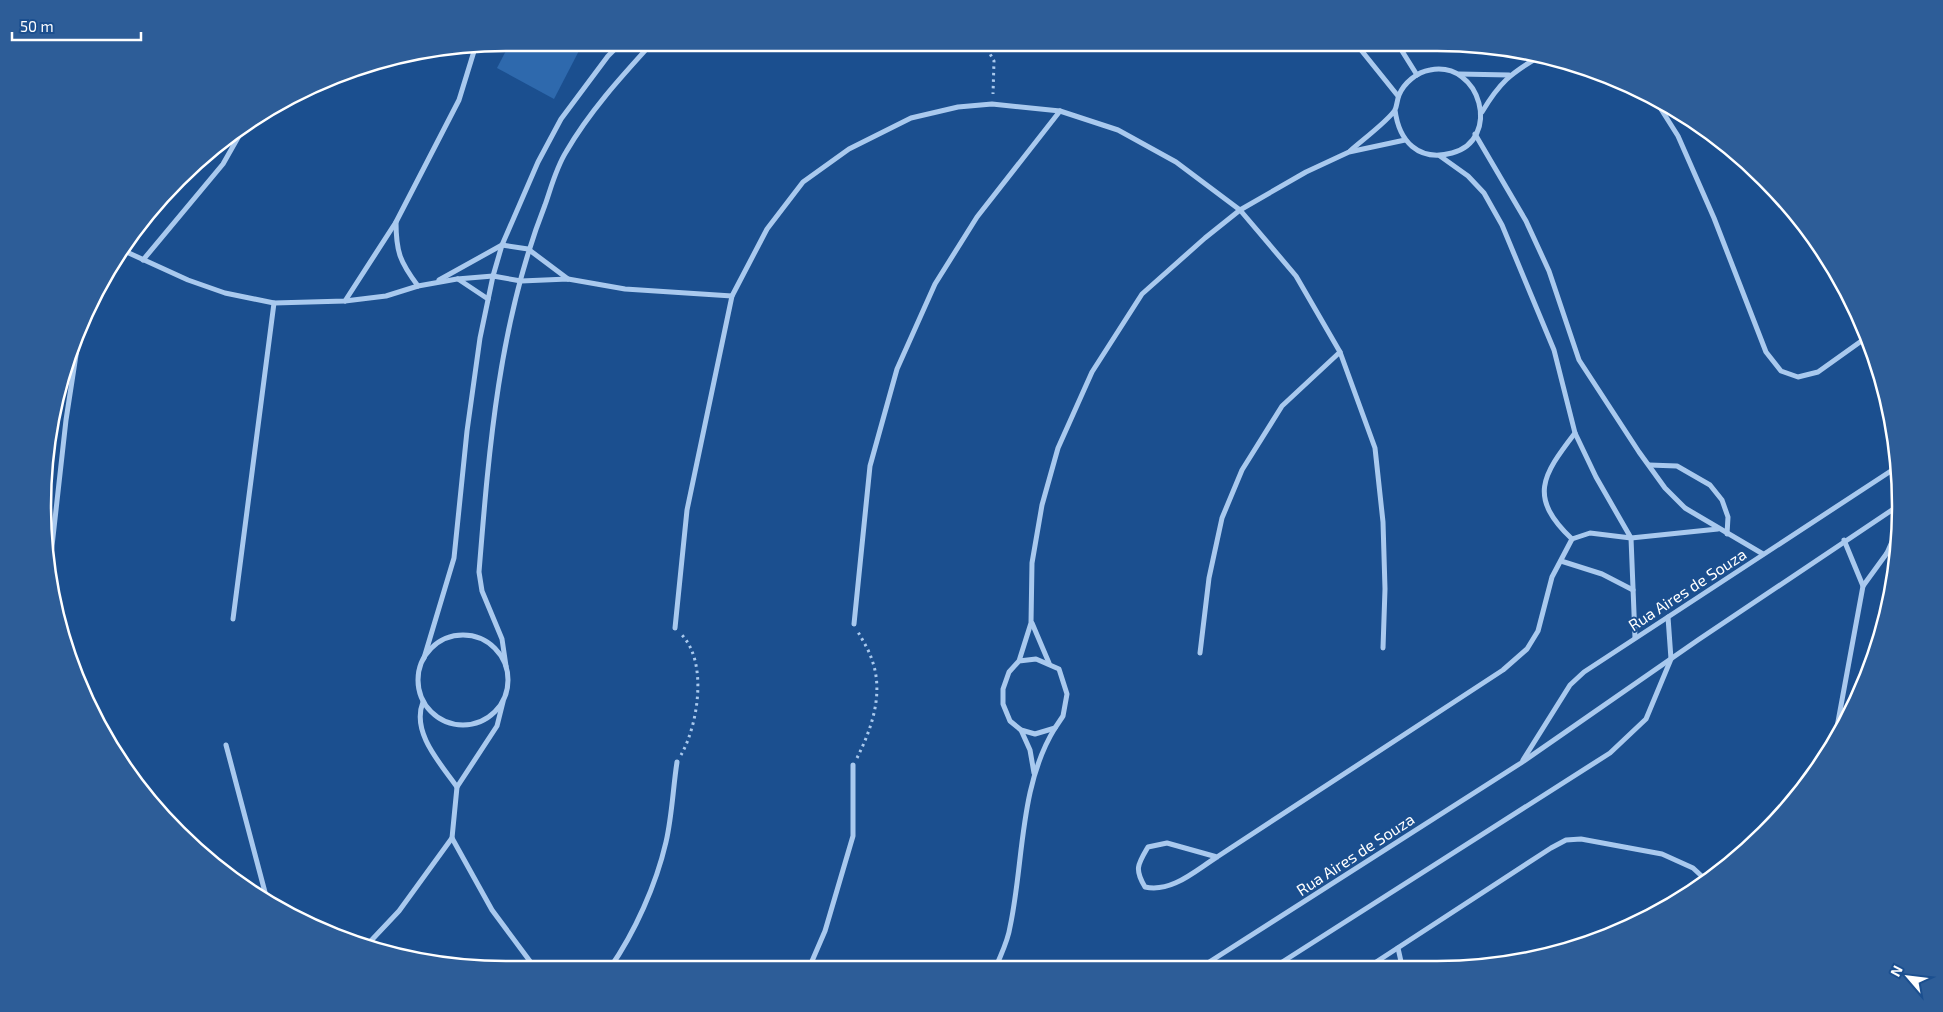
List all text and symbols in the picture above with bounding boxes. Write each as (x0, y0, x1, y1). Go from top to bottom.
scale bar (12, 10, 141, 42)
text: 50 m (20, 17, 54, 35)
street label: Rua Aires de Souza (1624, 544, 1750, 634)
street label: Rua Aires de Souza (1292, 809, 1418, 899)
north arrow (1883, 952, 1933, 1002)
text: N (1886, 962, 1906, 979)

